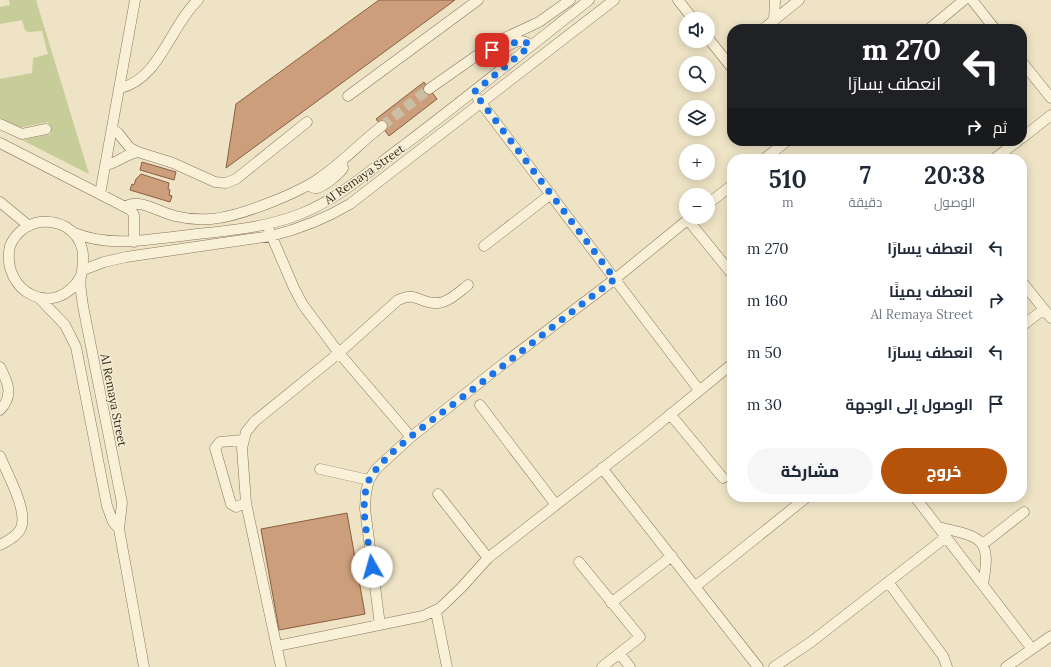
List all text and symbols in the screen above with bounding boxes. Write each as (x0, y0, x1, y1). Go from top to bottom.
map controls (679, 12, 715, 224)
button: sound (679, 12, 715, 48)
text: 270 m (862, 32, 941, 68)
pin (475, 33, 509, 67)
icon: arrive (481, 39, 503, 61)
icon: left (955, 40, 1007, 92)
button: search (679, 56, 715, 92)
text: انعطف يسارًا (848, 72, 941, 95)
button: layers (679, 100, 715, 136)
icon: right (963, 116, 985, 138)
text: ثم (993, 118, 1007, 137)
street label: Al Remaya Street (320, 141, 407, 208)
button: + (679, 144, 715, 180)
text: 7 (860, 160, 871, 191)
text: 20:38 (924, 160, 985, 191)
text: 510 (769, 164, 807, 195)
button: − (679, 188, 715, 224)
text: m (782, 194, 794, 211)
text: دقيقة (848, 194, 882, 211)
text: الوصول (934, 194, 975, 211)
icon: left (985, 237, 1007, 259)
text: 270 m (747, 239, 789, 258)
text: انعطف يسارًا (887, 239, 973, 258)
text: انعطف يمينًا (889, 282, 973, 301)
icon: right (985, 289, 1007, 311)
text: 160 m (747, 291, 788, 310)
text: Al Remaya Street (871, 306, 973, 323)
icon: left (985, 341, 1007, 363)
text: 50 m (747, 343, 782, 362)
text: انعطف يسارًا (887, 343, 973, 362)
street label: Al Remaya Street (97, 351, 130, 448)
icon: arrive (985, 393, 1007, 415)
text: 30 m (747, 395, 782, 414)
text: الوصول إلى الوجهة (846, 395, 973, 414)
button: مشاركة (747, 448, 873, 494)
button: خروج (881, 448, 1007, 494)
position arrow (351, 546, 393, 588)

